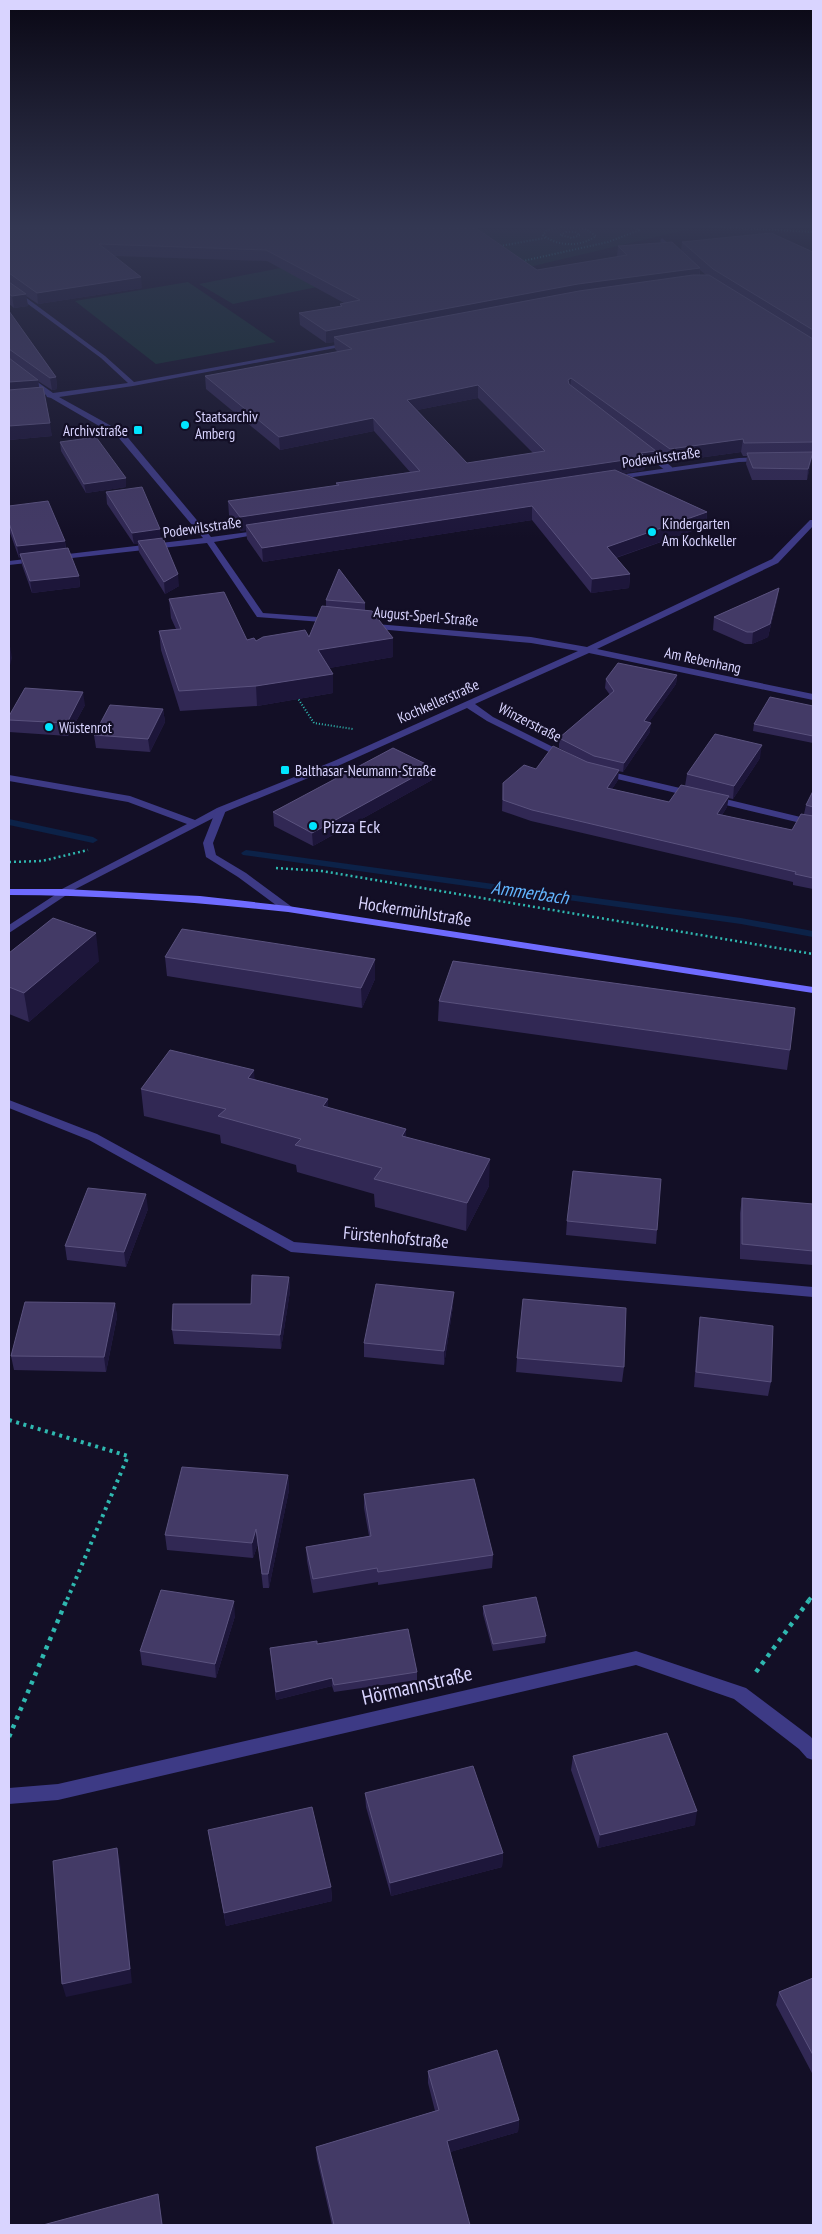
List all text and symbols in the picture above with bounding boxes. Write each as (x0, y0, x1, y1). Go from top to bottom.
place label: Staatsarchiv Amberg (195, 407, 258, 443)
marker: Staatsarchiv Amberg (179, 419, 191, 431)
place label: Archivstraße (63, 421, 128, 440)
marker: Archivstraße (132, 424, 144, 436)
street label: Podewilsstraße (621, 442, 701, 472)
street label: Podewilsstraße (162, 512, 242, 542)
place label: Kindergarten Am Kochkeller (662, 514, 737, 550)
marker: Kindergarten Am Kochkeller (646, 526, 658, 538)
street label: August-Sperl-Straße (373, 602, 479, 630)
street label: Am Rebenhang (663, 643, 743, 677)
street label: Kochkellerstraße (394, 675, 482, 727)
street label: Winzerstraße (495, 698, 565, 746)
place label: Wüstenrot (59, 718, 112, 737)
marker: Wüstenrot (43, 721, 55, 733)
place label: Balthasar-Neumann-Straße (295, 761, 436, 780)
marker: Balthasar-Neumann-Straße (279, 764, 291, 776)
place label: Pizza Eck (323, 815, 380, 838)
marker: Pizza Eck (307, 820, 319, 832)
water label: Ammerbach (490, 875, 572, 910)
street label: Hockermühlstraße (357, 891, 473, 931)
street label: Fürstenhofstraße (342, 1221, 450, 1253)
street label: Hörmannstraße (359, 1659, 475, 1711)

